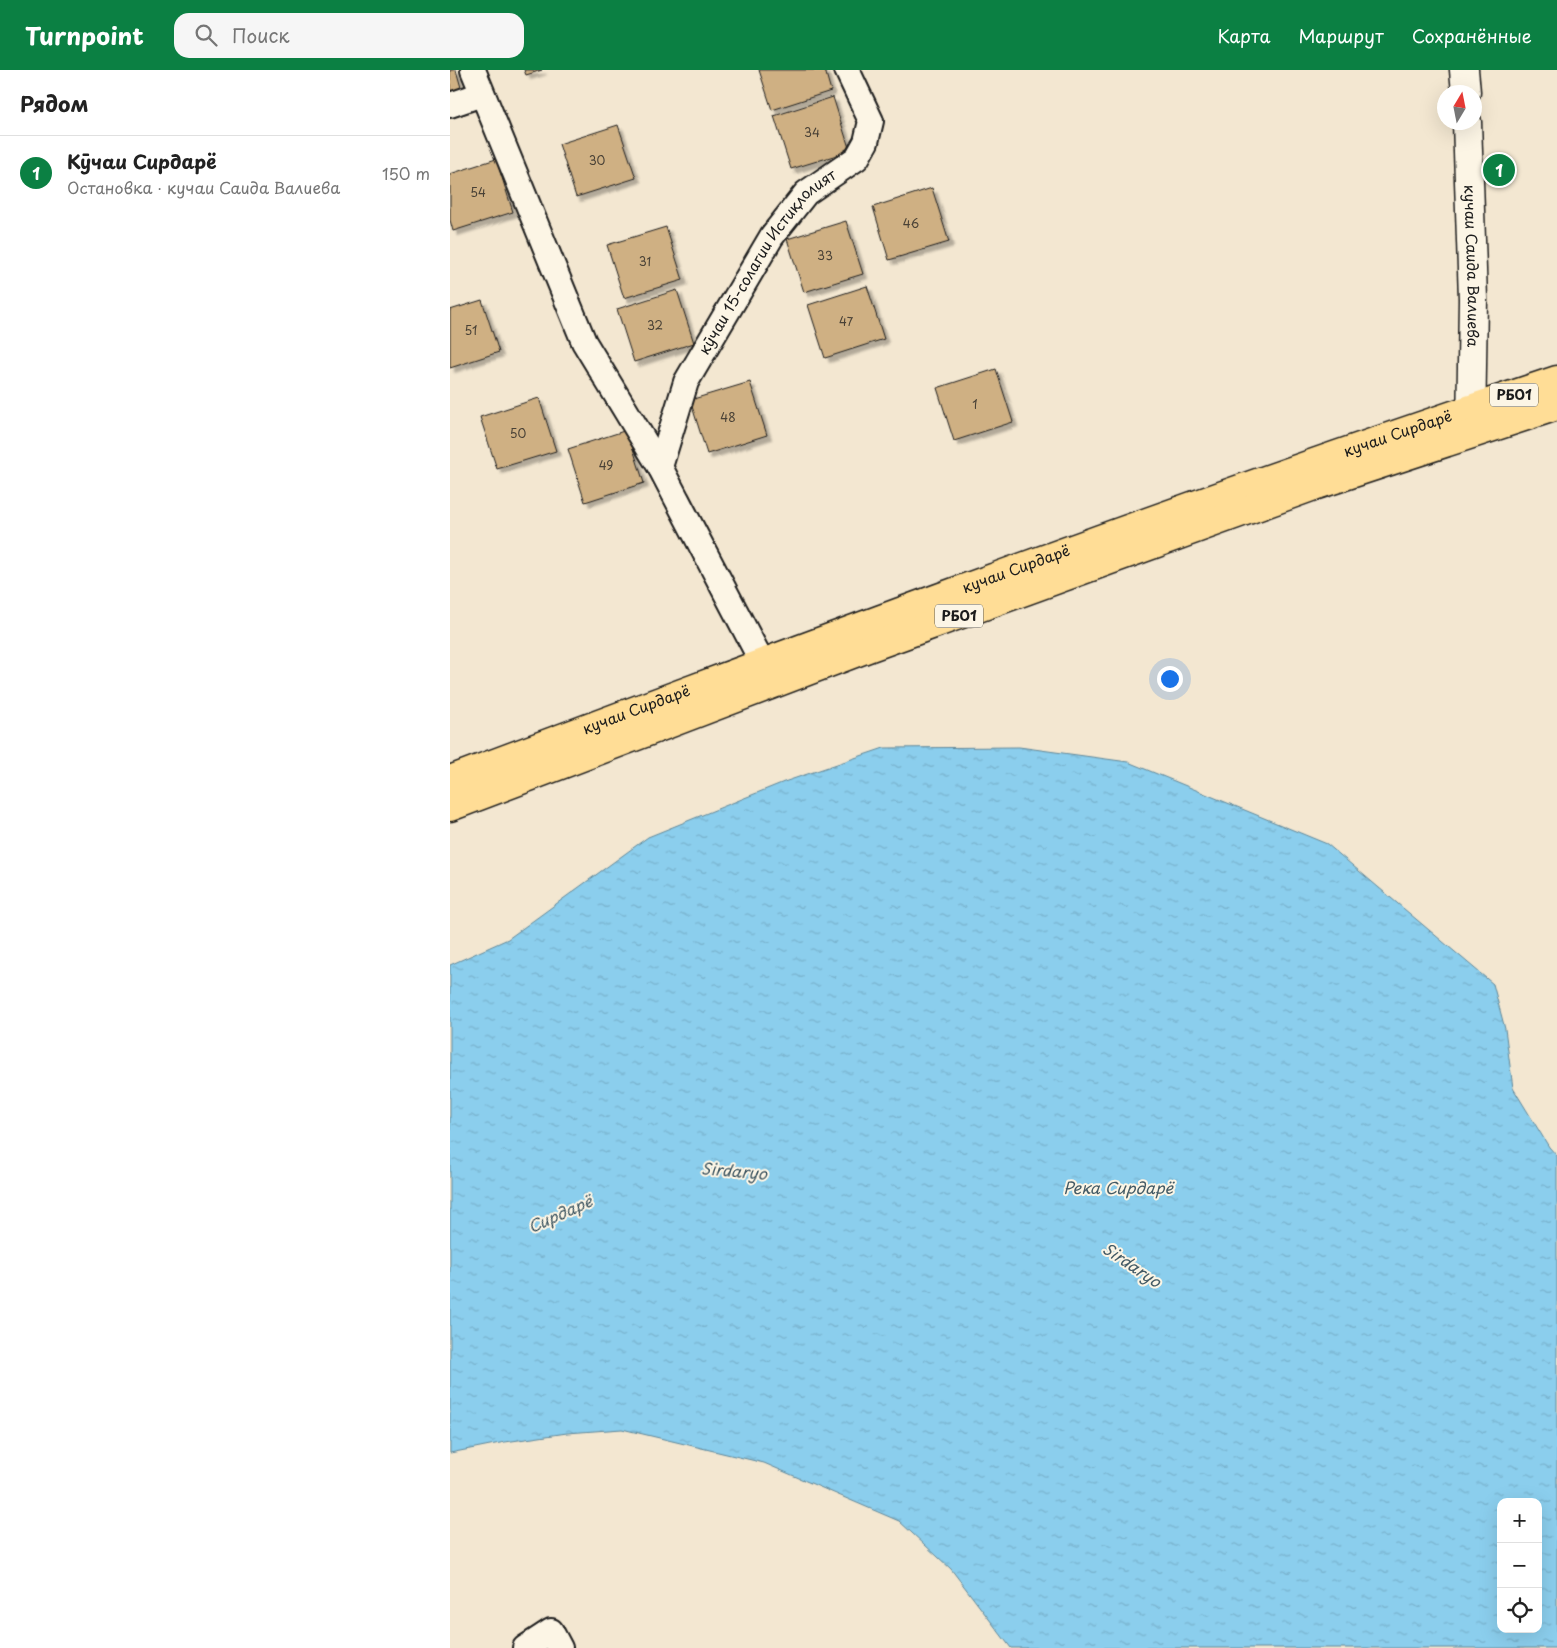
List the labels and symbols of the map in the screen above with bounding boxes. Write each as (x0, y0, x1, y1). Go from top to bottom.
north arrow (1437, 85, 1482, 130)
house number: 34 (804, 123, 820, 141)
house number: 30 (589, 151, 606, 169)
pin: 1 (1483, 151, 1515, 189)
street label: кӯчаи 15-солагии Истиқлолият (692, 162, 841, 358)
house number: 54 (470, 183, 486, 201)
street label: кучаи Саида Валиева (1459, 184, 1486, 348)
house number: 46 (903, 214, 919, 232)
house number: 33 (817, 246, 833, 264)
house number: 31 (639, 252, 651, 270)
house number: 47 (839, 312, 854, 330)
house number: 32 (647, 316, 663, 334)
house number: 51 (465, 321, 477, 339)
road number: РБ01 (1490, 384, 1538, 406)
house number: 1 (972, 395, 978, 413)
street label: кучаи Сирдарё (1340, 403, 1455, 462)
house number: 48 (720, 408, 736, 426)
house number: 50 (510, 424, 526, 442)
house number: 49 (599, 456, 613, 474)
street label: кучаи Сирдарё (958, 538, 1073, 598)
road number: РБ01 (935, 604, 983, 628)
your location (1157, 666, 1183, 692)
street label: кучаи Сирдарё (579, 678, 693, 739)
water label: Sirdaryo (700, 1155, 769, 1185)
water label: Река Сирдарё (1063, 1175, 1175, 1199)
water label: Сирдарё (524, 1187, 597, 1238)
water label: Sirdaryo (1099, 1236, 1167, 1293)

